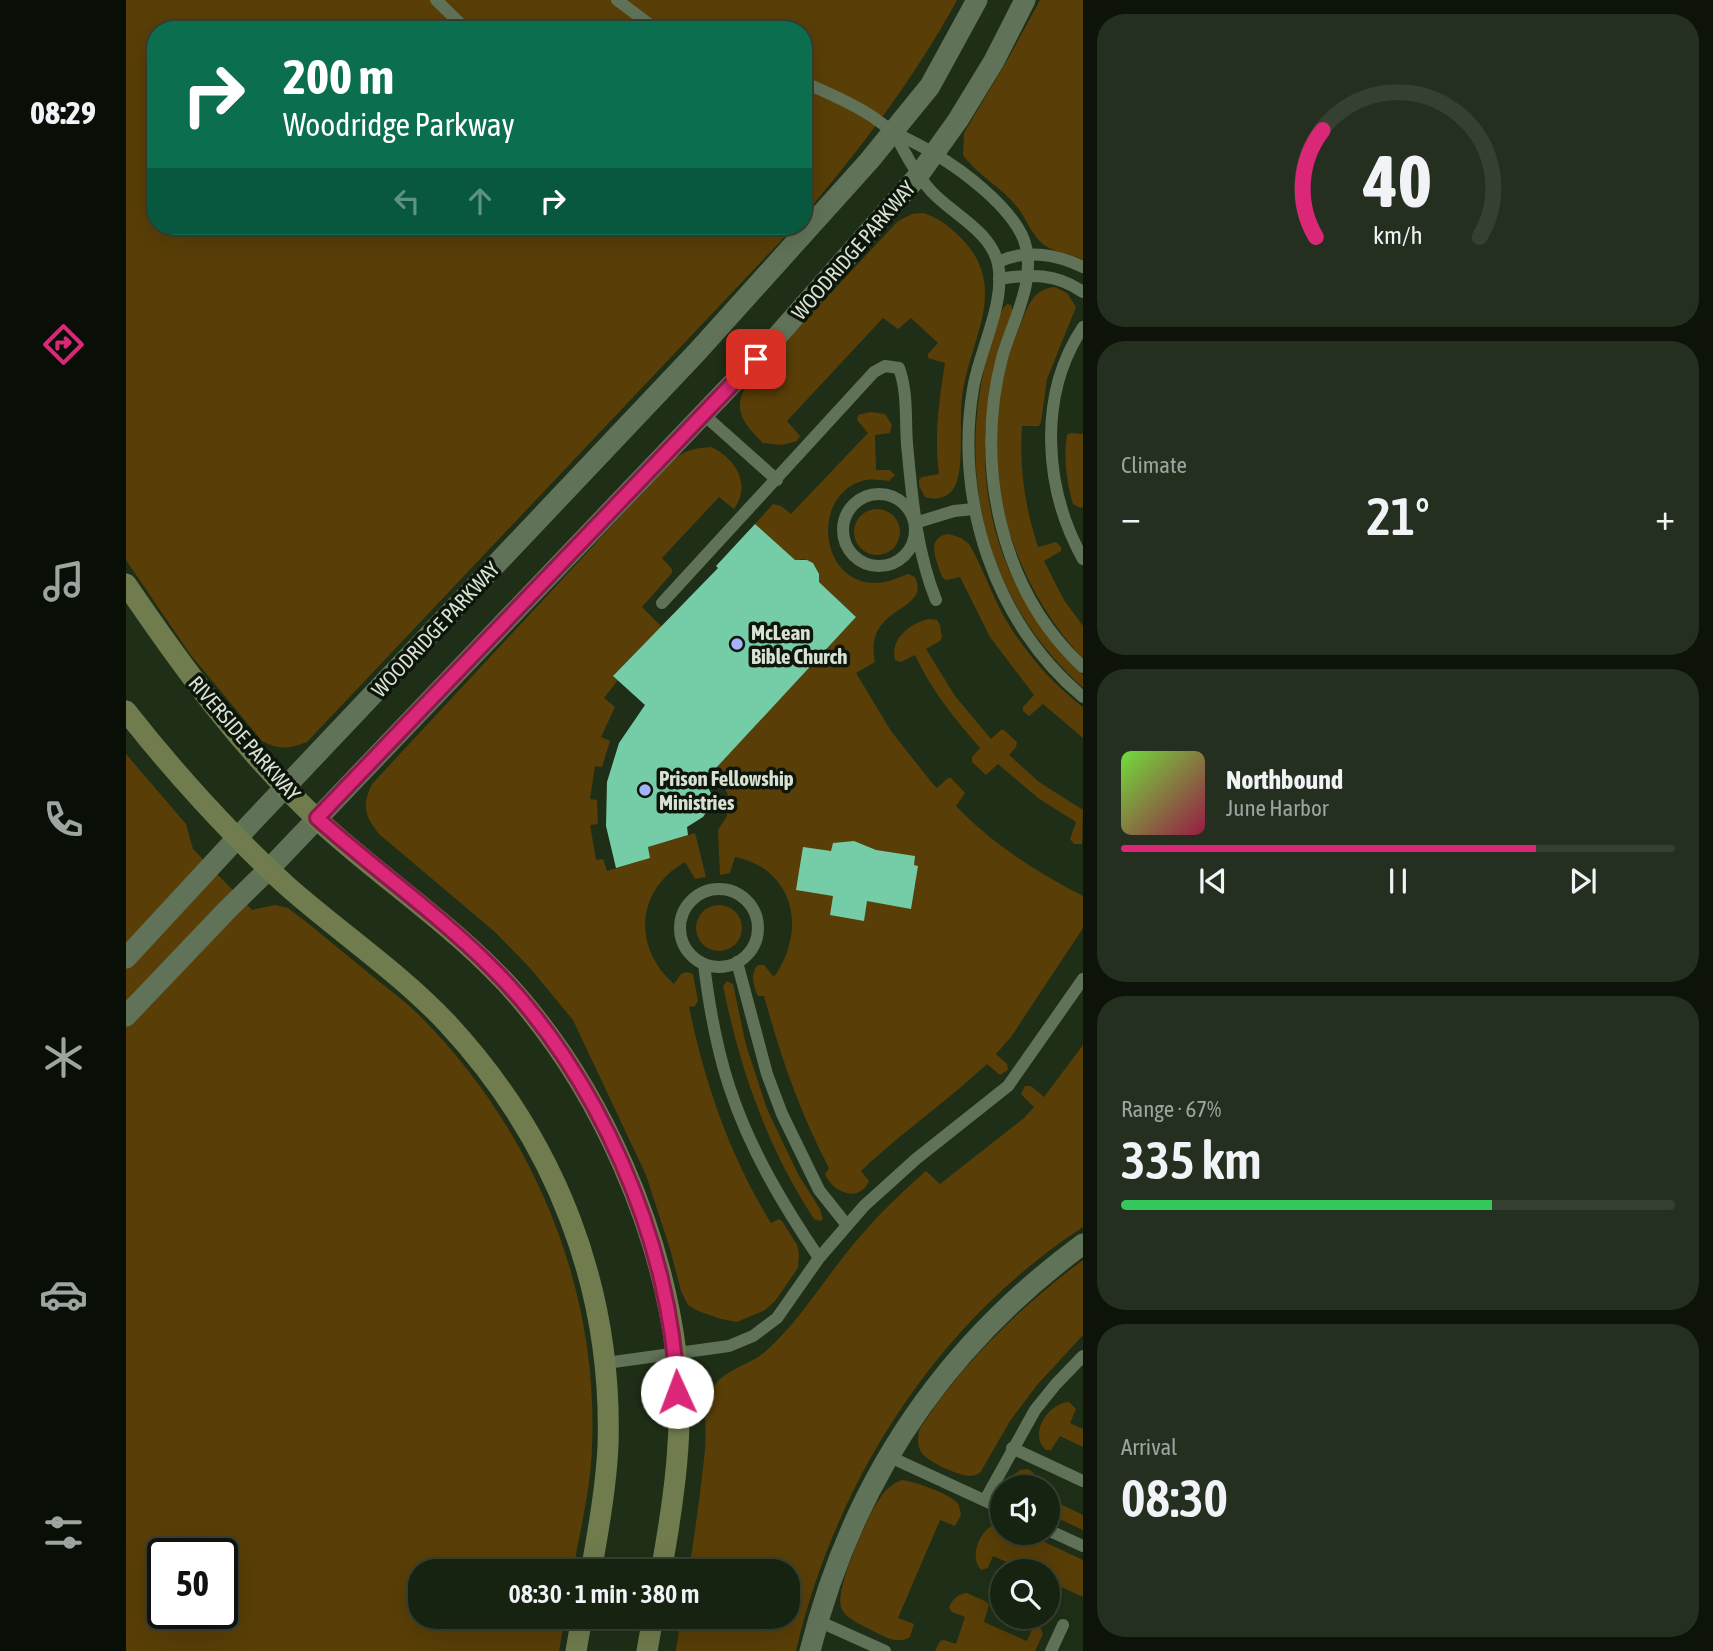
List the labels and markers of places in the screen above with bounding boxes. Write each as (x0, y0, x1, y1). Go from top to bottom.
pin (726, 329, 786, 389)
place label: McLean Bible Church (751, 620, 847, 668)
marker: McLean Bible Church (729, 636, 745, 652)
place label: Prison Fellowship Ministries (659, 766, 794, 814)
marker: Prison Fellowship Ministries (637, 782, 653, 798)

